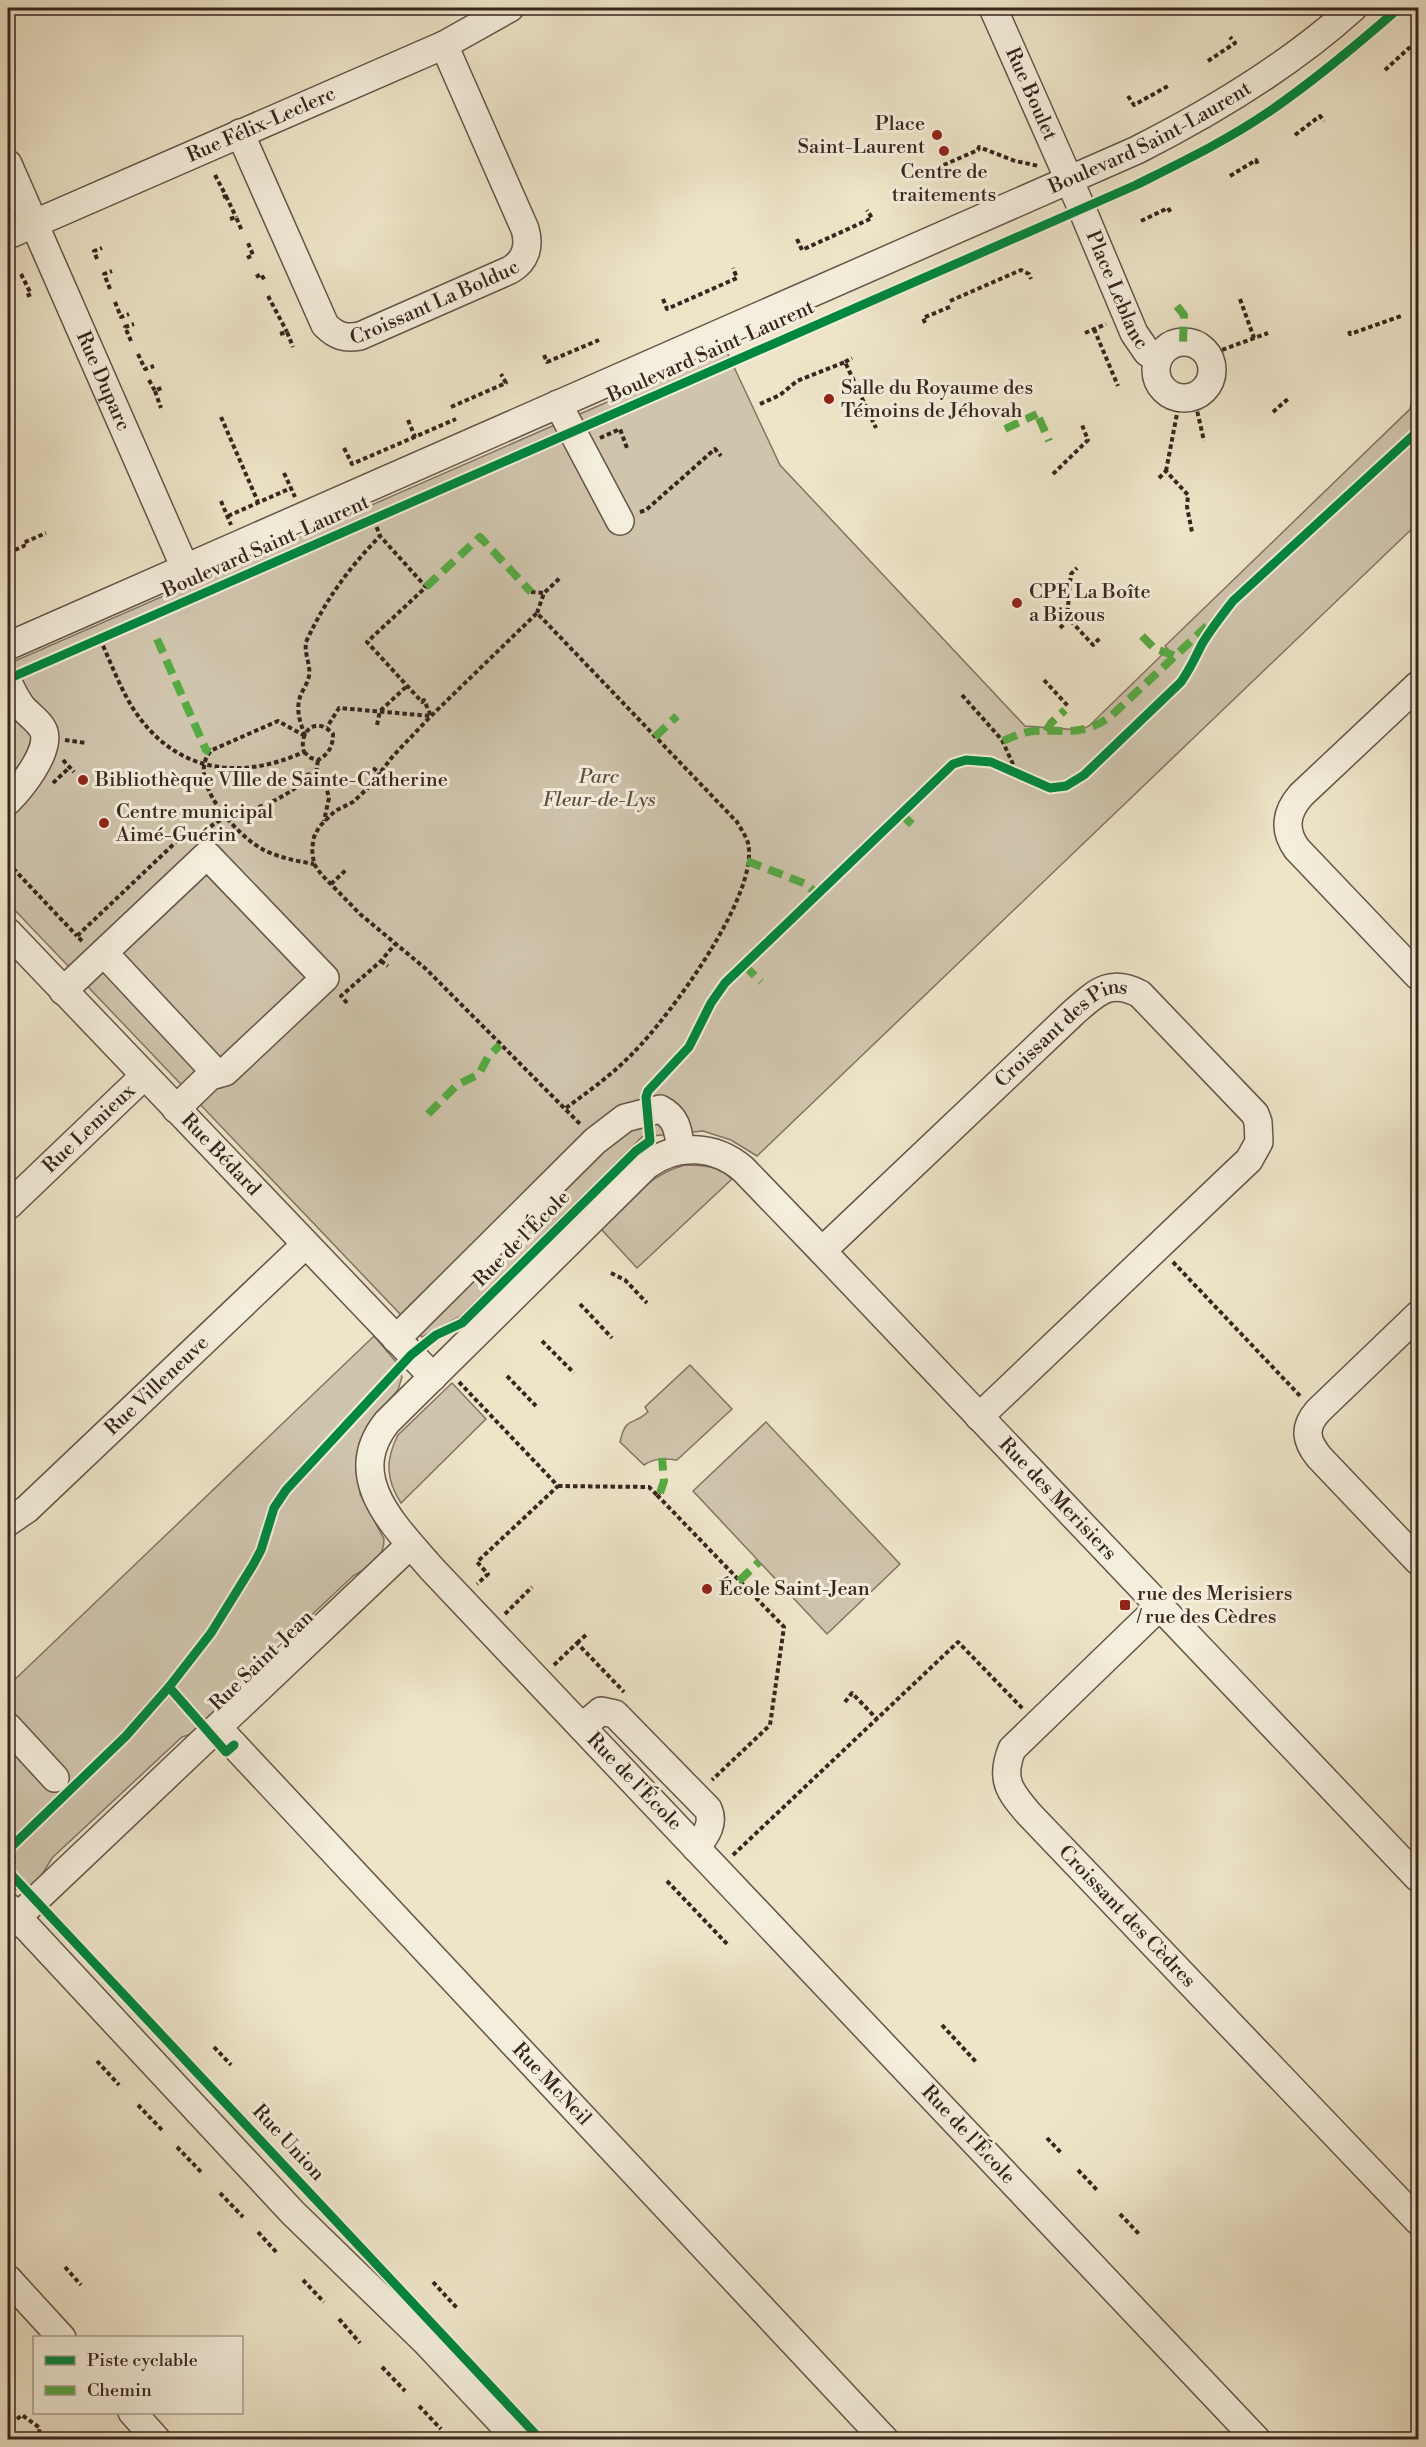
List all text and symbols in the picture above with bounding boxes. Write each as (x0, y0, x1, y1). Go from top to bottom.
street label: Rue Boulet (1000, 43, 1063, 144)
street label: Boulevard Saint-Laurent (1044, 76, 1256, 200)
street label: Rue Félix-Leclerc (183, 81, 339, 168)
place label: Place Saint-Laurent (798, 112, 925, 160)
marker: Place Saint-Laurent (930, 128, 944, 142)
marker: Centre de traitements (937, 144, 951, 158)
place label: Centre de traitements (892, 160, 996, 208)
street label: Place Leblanc (1080, 227, 1154, 354)
street label: Croissant La Bolduc (348, 255, 524, 350)
street label: Boulevard Saint-Laurent (603, 295, 818, 409)
street label: Rue Duparc (70, 327, 136, 435)
place label: Salle du Royaume des Témoins de Jéhovah (841, 376, 1033, 424)
marker: Salle du Royaume des Témoins de Jéhovah (822, 392, 836, 406)
street label: Boulevard Saint-Laurent (158, 490, 373, 604)
place label: CPE La Boîte a Bizous (1029, 580, 1151, 628)
marker: CPE La Boîte a Bizous (1010, 596, 1024, 610)
park label: Parc Fleur-de-Lys (543, 765, 656, 813)
place label: Bibliothèque VIlle de Sainte-Catherine (94, 768, 448, 793)
marker: Bibliothèque VIlle de Sainte-Catherine (76, 773, 90, 787)
place label: Centre municipal Aimé-Guérin (115, 800, 273, 848)
marker: Centre municipal Aimé-Guérin (97, 816, 111, 830)
street label: Croissant des Pins (990, 974, 1130, 1093)
street label: Rue Lemieux (37, 1078, 141, 1179)
street label: Rue Bédard (175, 1108, 266, 1202)
street label: Rue de l'École (468, 1185, 576, 1293)
street label: Rue Villeneuve (99, 1330, 214, 1441)
street label: Rue des Merisiers (993, 1432, 1122, 1566)
place label: École Saint-Jean (719, 1576, 870, 1602)
marker: École Saint-Jean (700, 1582, 714, 1596)
place label: rue des Merisiers / rue des Cèdres (1136, 1582, 1292, 1630)
marker: rue des Merisiers / rue des Cèdres (1118, 1598, 1132, 1612)
street label: Rue Saint-Jean (205, 1605, 319, 1717)
street label: Rue de l'École (581, 1727, 688, 1836)
street label: Croissant des Cèdres (1053, 1840, 1201, 1993)
street label: Rue McNeil (507, 2037, 597, 2131)
street label: Rue de l'École (916, 2079, 1021, 2190)
street label: Rue Union (246, 2100, 330, 2186)
legend (33, 2336, 243, 2414)
text: Piste cyclable (87, 2349, 198, 2372)
text: Chemin (87, 2379, 152, 2402)

